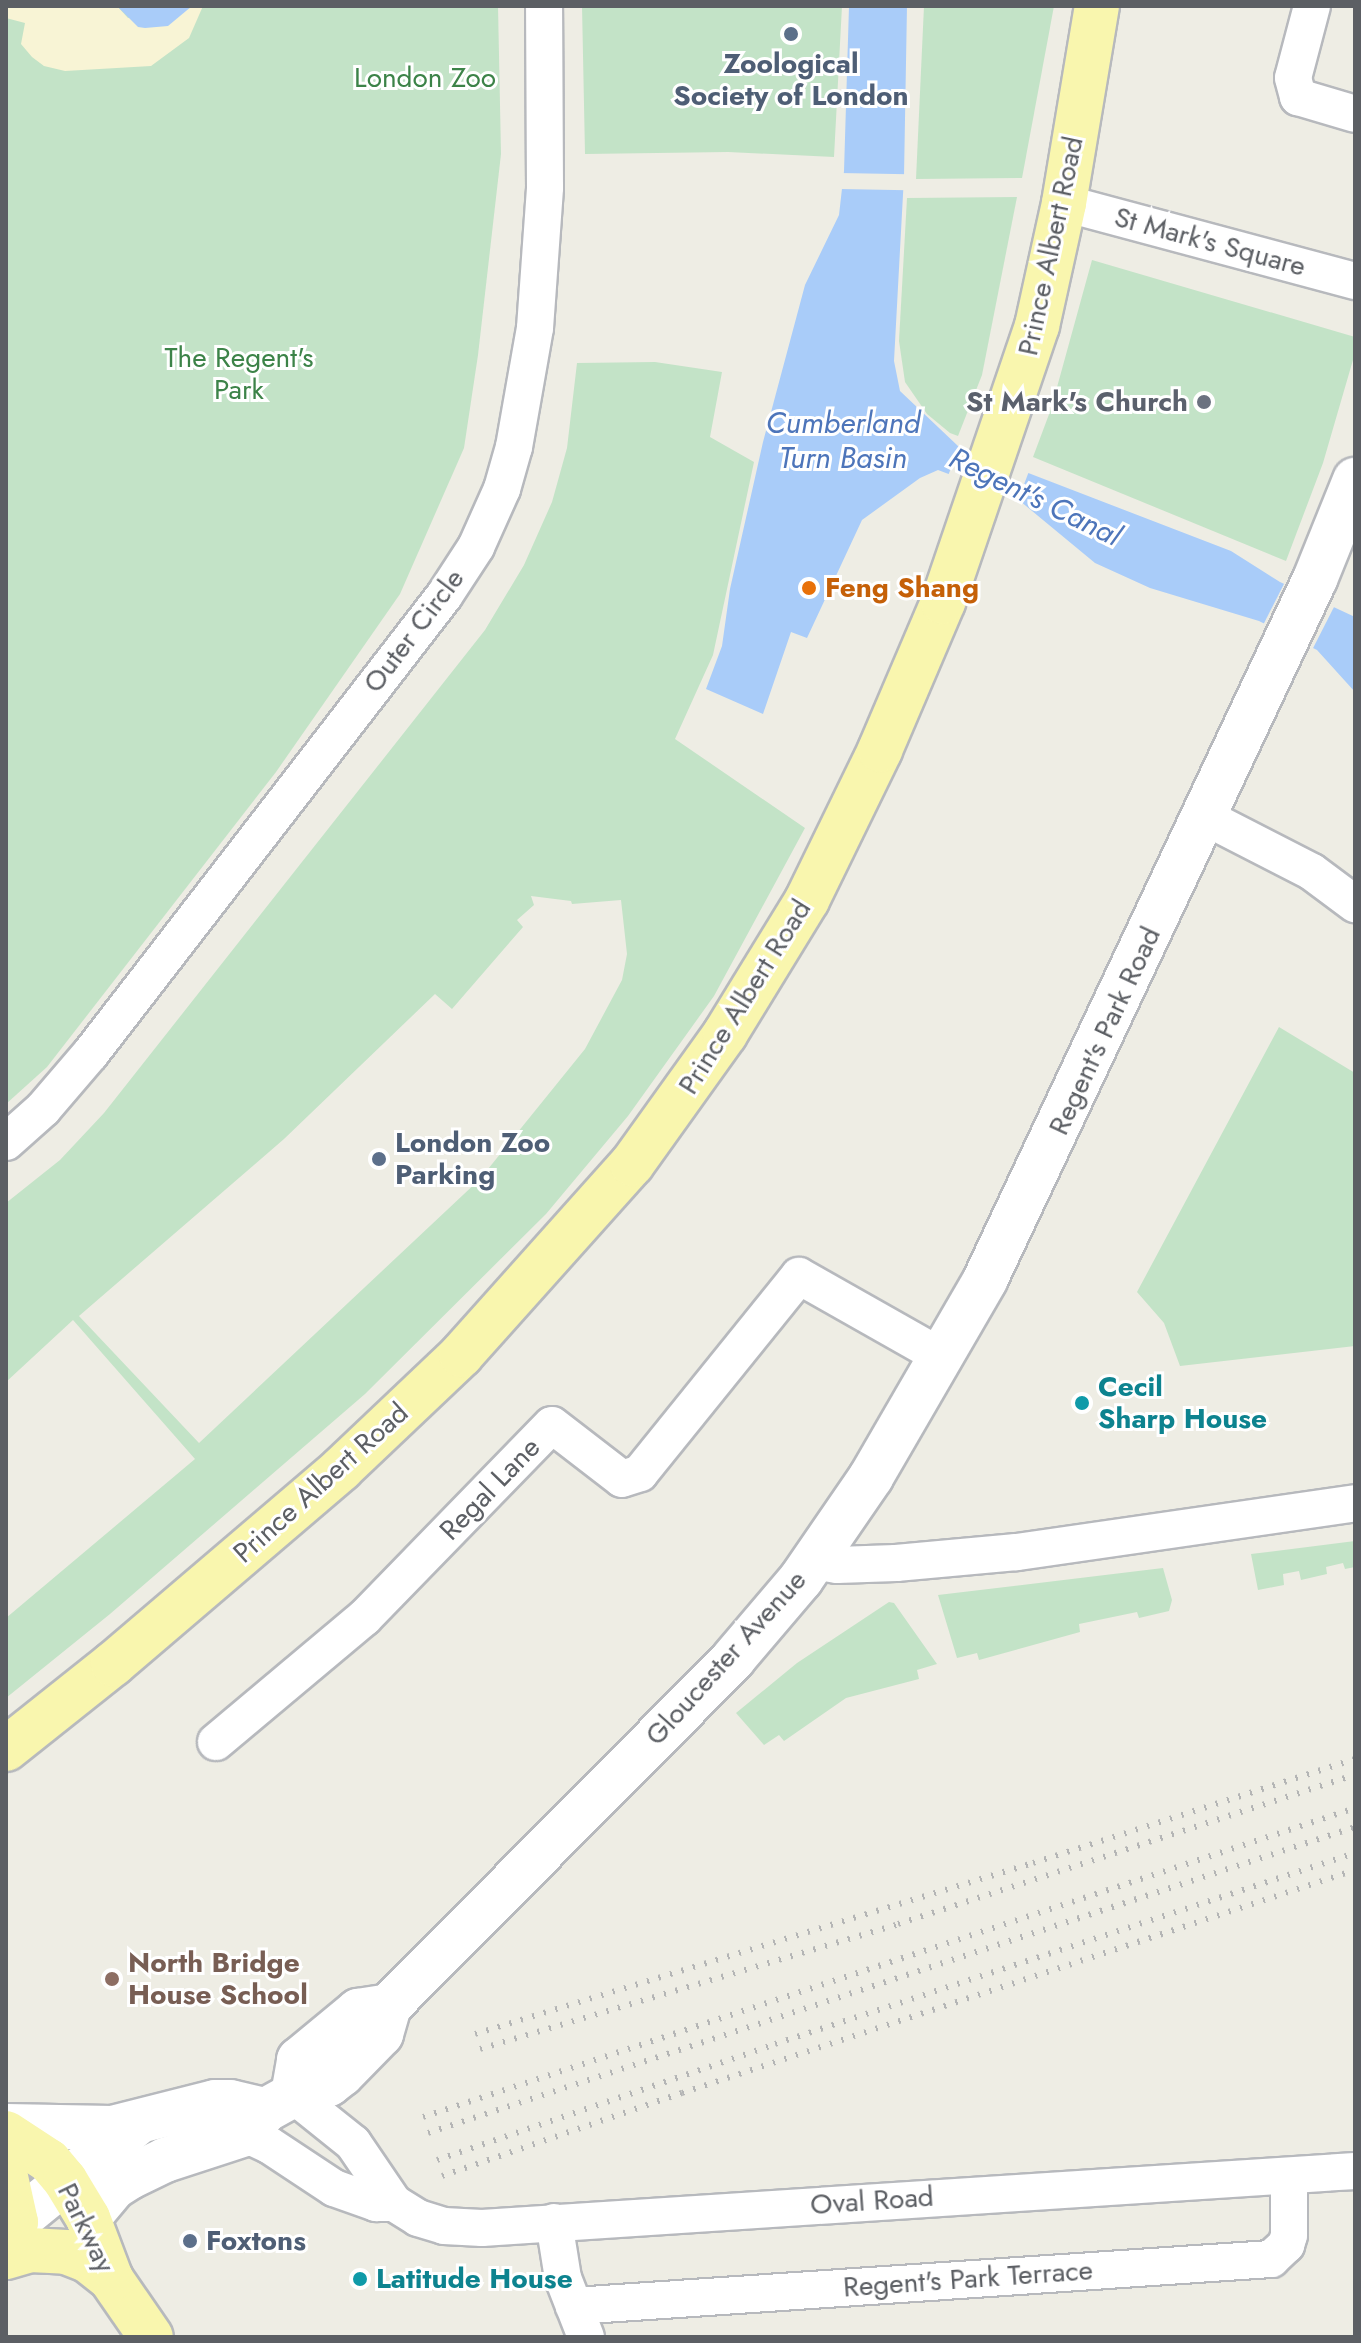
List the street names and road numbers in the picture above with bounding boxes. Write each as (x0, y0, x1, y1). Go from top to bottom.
street label: Prince Albert Road (1011, 133, 1091, 359)
street label: St Mark's Square (1111, 200, 1309, 284)
street label: Outer Circle (357, 563, 471, 699)
street label: Prince Albert Road (672, 894, 818, 1100)
street label: Regent's Park Road (1042, 922, 1168, 1140)
street label: Prince Albert Road (227, 1396, 415, 1570)
street label: Regal Lane (433, 1431, 547, 1547)
street label: Gloucester Avenue (639, 1564, 813, 1752)
street label: Parkway (50, 2178, 122, 2278)
street label: Oval Road (809, 2180, 935, 2222)
street label: Regent's Park Terrace (842, 2254, 1094, 2304)

